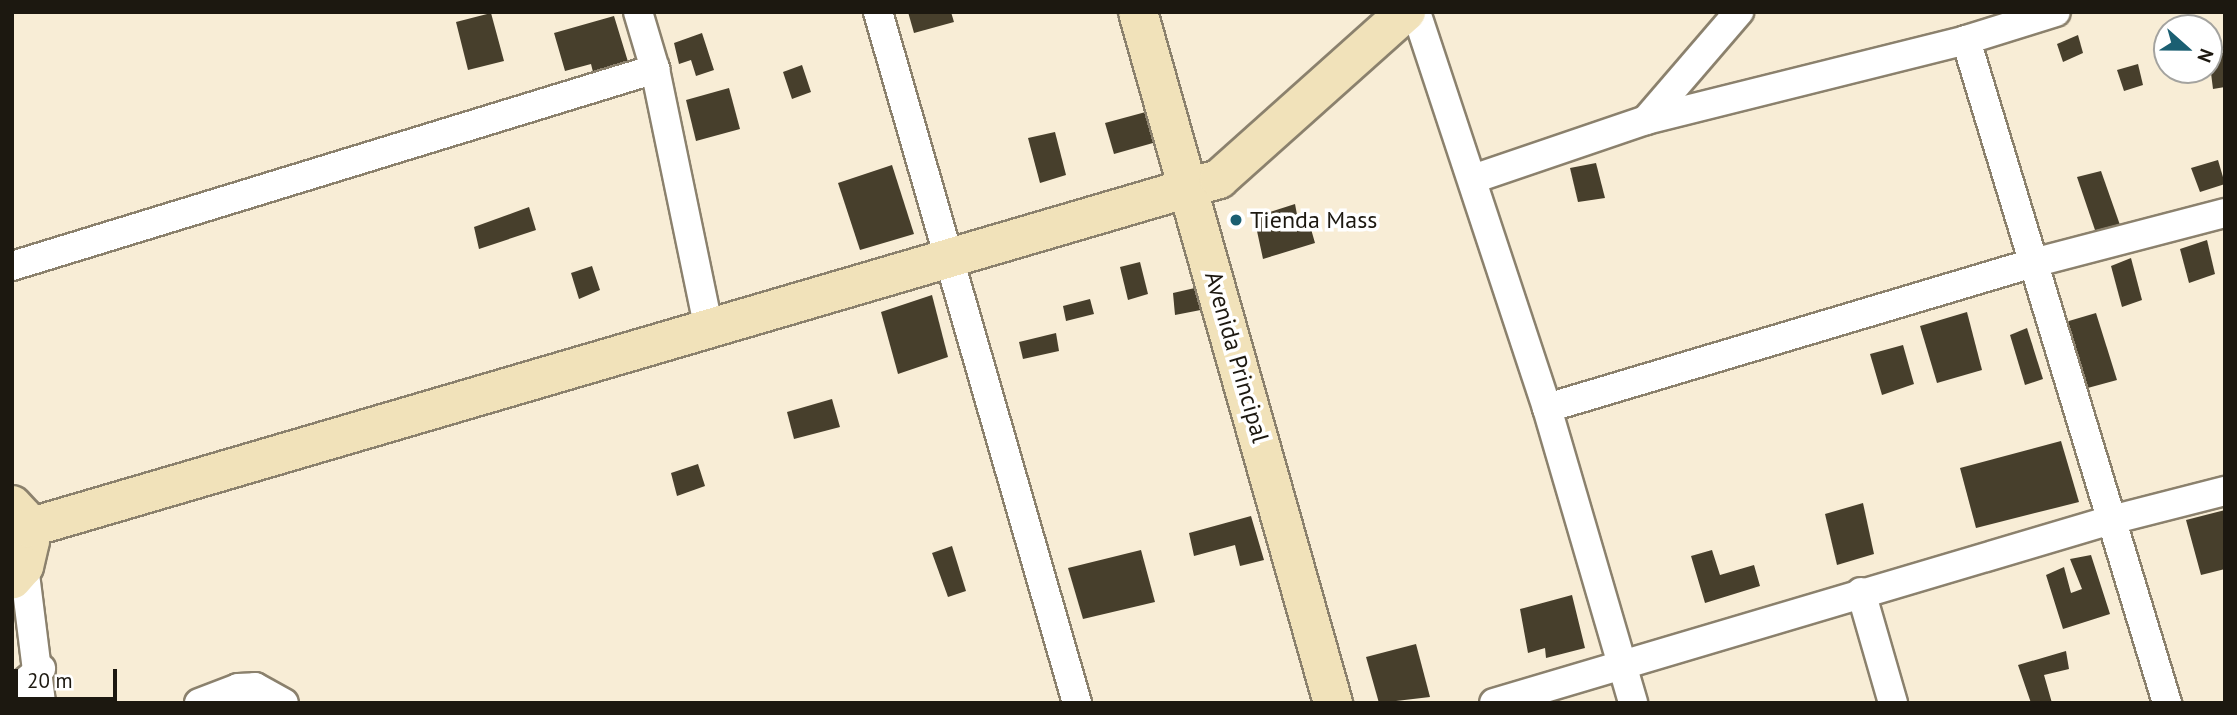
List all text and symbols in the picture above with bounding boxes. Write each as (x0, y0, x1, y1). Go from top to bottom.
north arrow (2153, 14, 2223, 84)
text: N (2192, 46, 2219, 66)
place label: Tienda Mass (1250, 206, 1377, 234)
marker: Tienda Mass (1228, 212, 1244, 228)
street label: Avenida Principal (1199, 268, 1275, 446)
scale bar (18, 656, 121, 700)
text: 20 m (27, 667, 73, 694)

